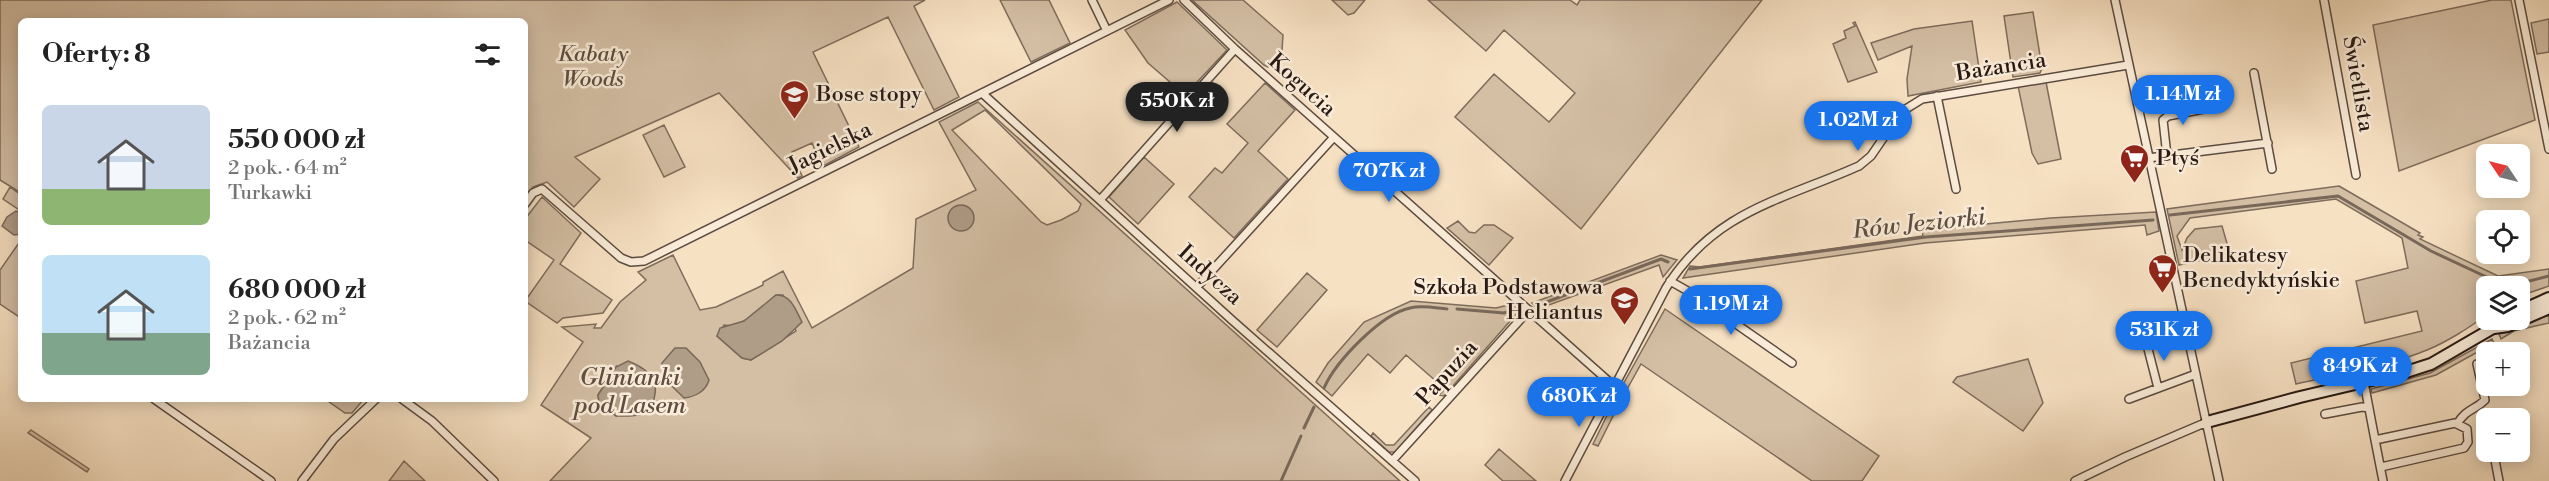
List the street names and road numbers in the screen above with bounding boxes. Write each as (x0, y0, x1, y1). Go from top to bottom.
street label: Świetlista (2336, 34, 2382, 135)
street label: Bażancia (1953, 46, 2049, 88)
street label: Kogucia (1263, 48, 1342, 123)
street label: Jagielska (783, 116, 877, 180)
street label: Indycza (1172, 239, 1248, 311)
street label: Papuzia (1410, 334, 1484, 411)

